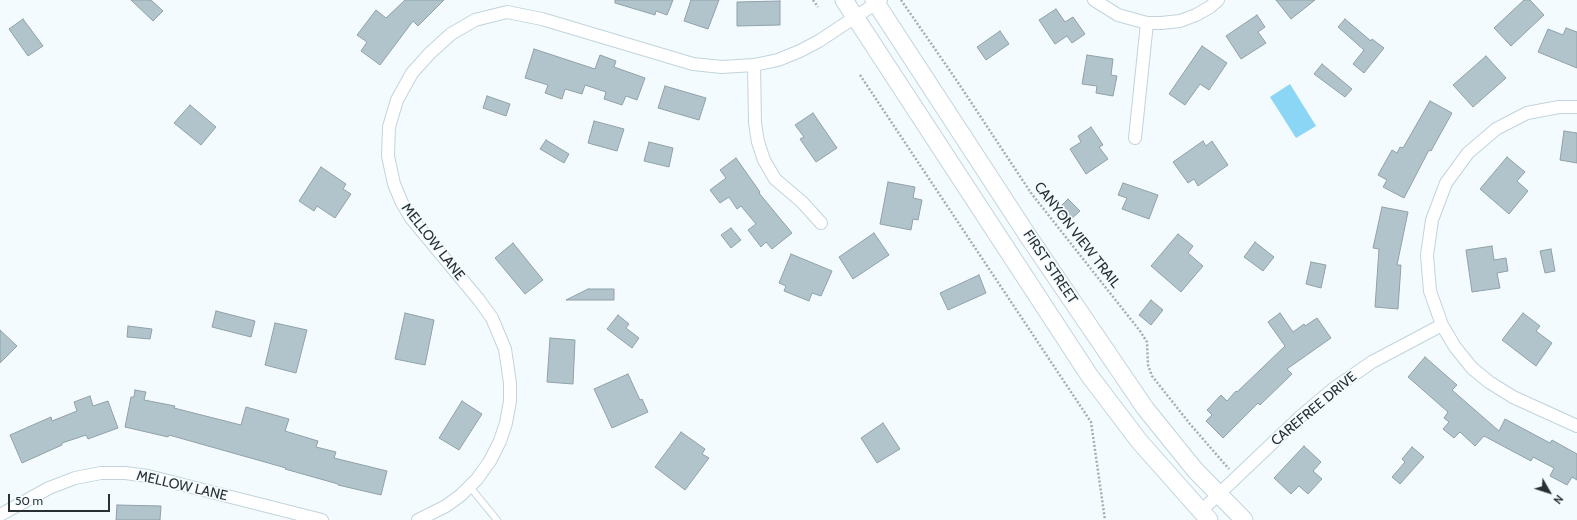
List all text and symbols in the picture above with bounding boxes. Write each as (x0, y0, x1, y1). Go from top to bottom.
street label: CANYON VIEW TRAIL (1030, 179, 1124, 291)
street label: MELLOW LANE (398, 200, 468, 284)
street label: FIRST STREET (1019, 227, 1081, 307)
street label: CAREFREE DRIVE (1268, 368, 1360, 450)
street label: MELLOW LANE (135, 467, 229, 505)
north arrow (1529, 472, 1569, 512)
scale bar (10, 486, 112, 512)
text: N (1550, 492, 1566, 507)
text: 50 m (15, 493, 43, 508)

